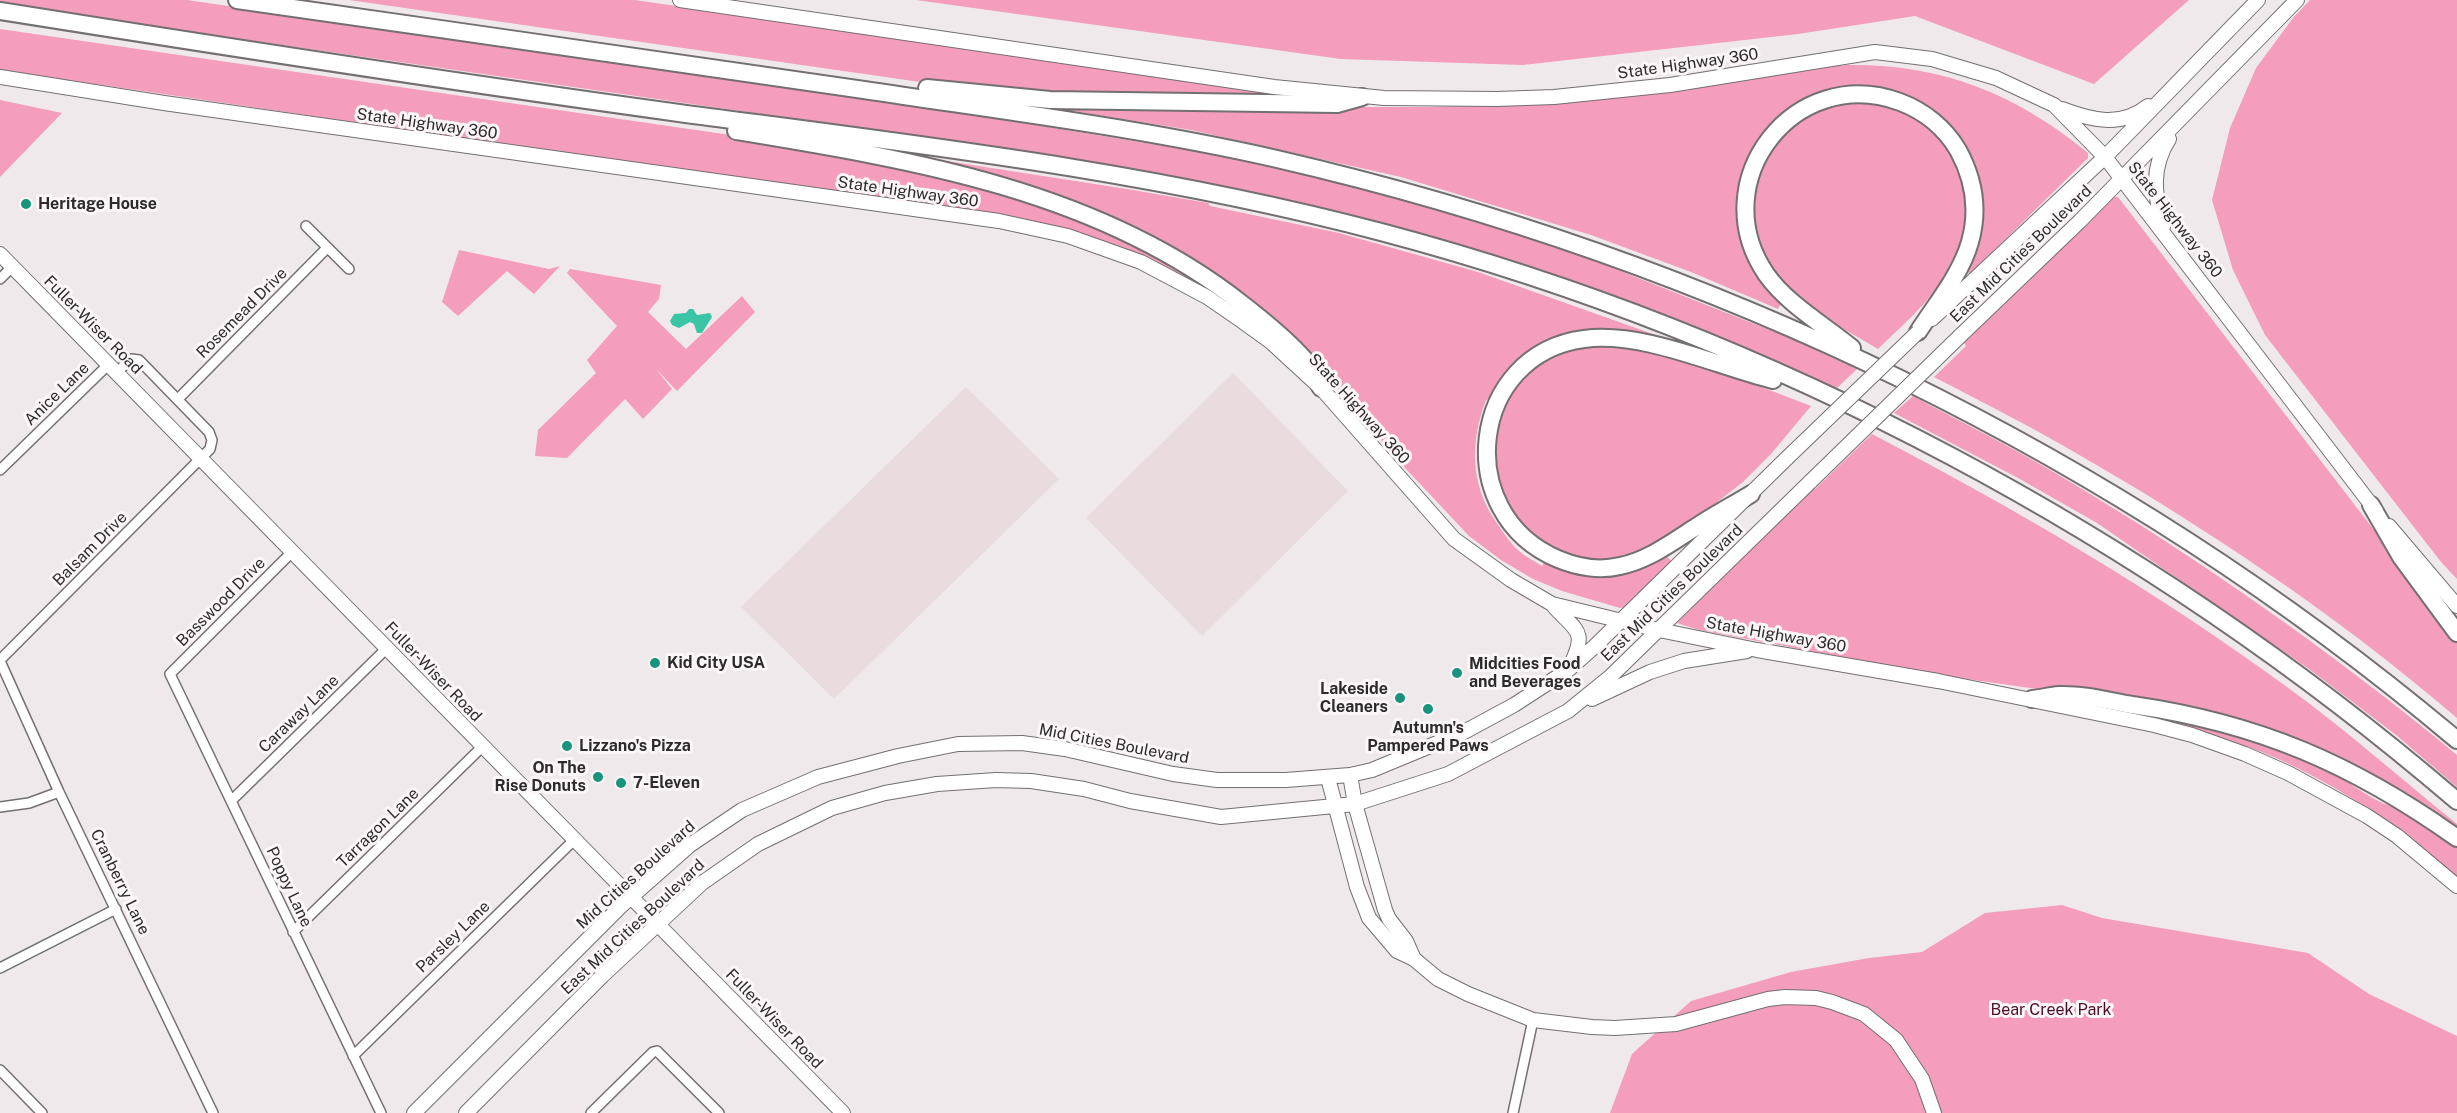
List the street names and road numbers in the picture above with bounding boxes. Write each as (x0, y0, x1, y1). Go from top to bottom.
street label: State Highway 360 (1616, 45, 1760, 83)
street label: State Highway 360 (355, 105, 499, 143)
street label: State Highway 360 (2124, 158, 2226, 282)
street label: State Highway 360 (836, 173, 980, 211)
street label: East Mid Cities Boulevard (1946, 181, 2096, 327)
street label: Rosemead Drive (193, 264, 291, 362)
street label: Fuller-Wiser Road (40, 272, 146, 378)
street label: State Highway 360 (1304, 350, 1414, 468)
street label: Anice Lane (21, 359, 93, 429)
street label: Balsam Drive (49, 508, 131, 590)
street label: East Mid Cities Boulevard (1597, 520, 1747, 666)
street label: Basswood Drive (173, 554, 269, 650)
street label: State Highway 360 (1704, 613, 1848, 657)
street label: Fuller-Wiser Road (380, 618, 486, 726)
street label: Caraway Lane (255, 671, 343, 757)
street label: Mid Cities Boulevard (1037, 720, 1191, 768)
street label: Tarragon Lane (333, 784, 423, 872)
street label: Mid Cities Boulevard (573, 817, 699, 933)
street label: Cranberry Lane (86, 826, 154, 938)
street label: Poppy Lane (262, 844, 316, 930)
street label: East Mid Cities Boulevard (557, 855, 709, 999)
street label: Parsley Lane (412, 897, 494, 977)
street label: Fuller-Wiser Road (721, 965, 827, 1073)

